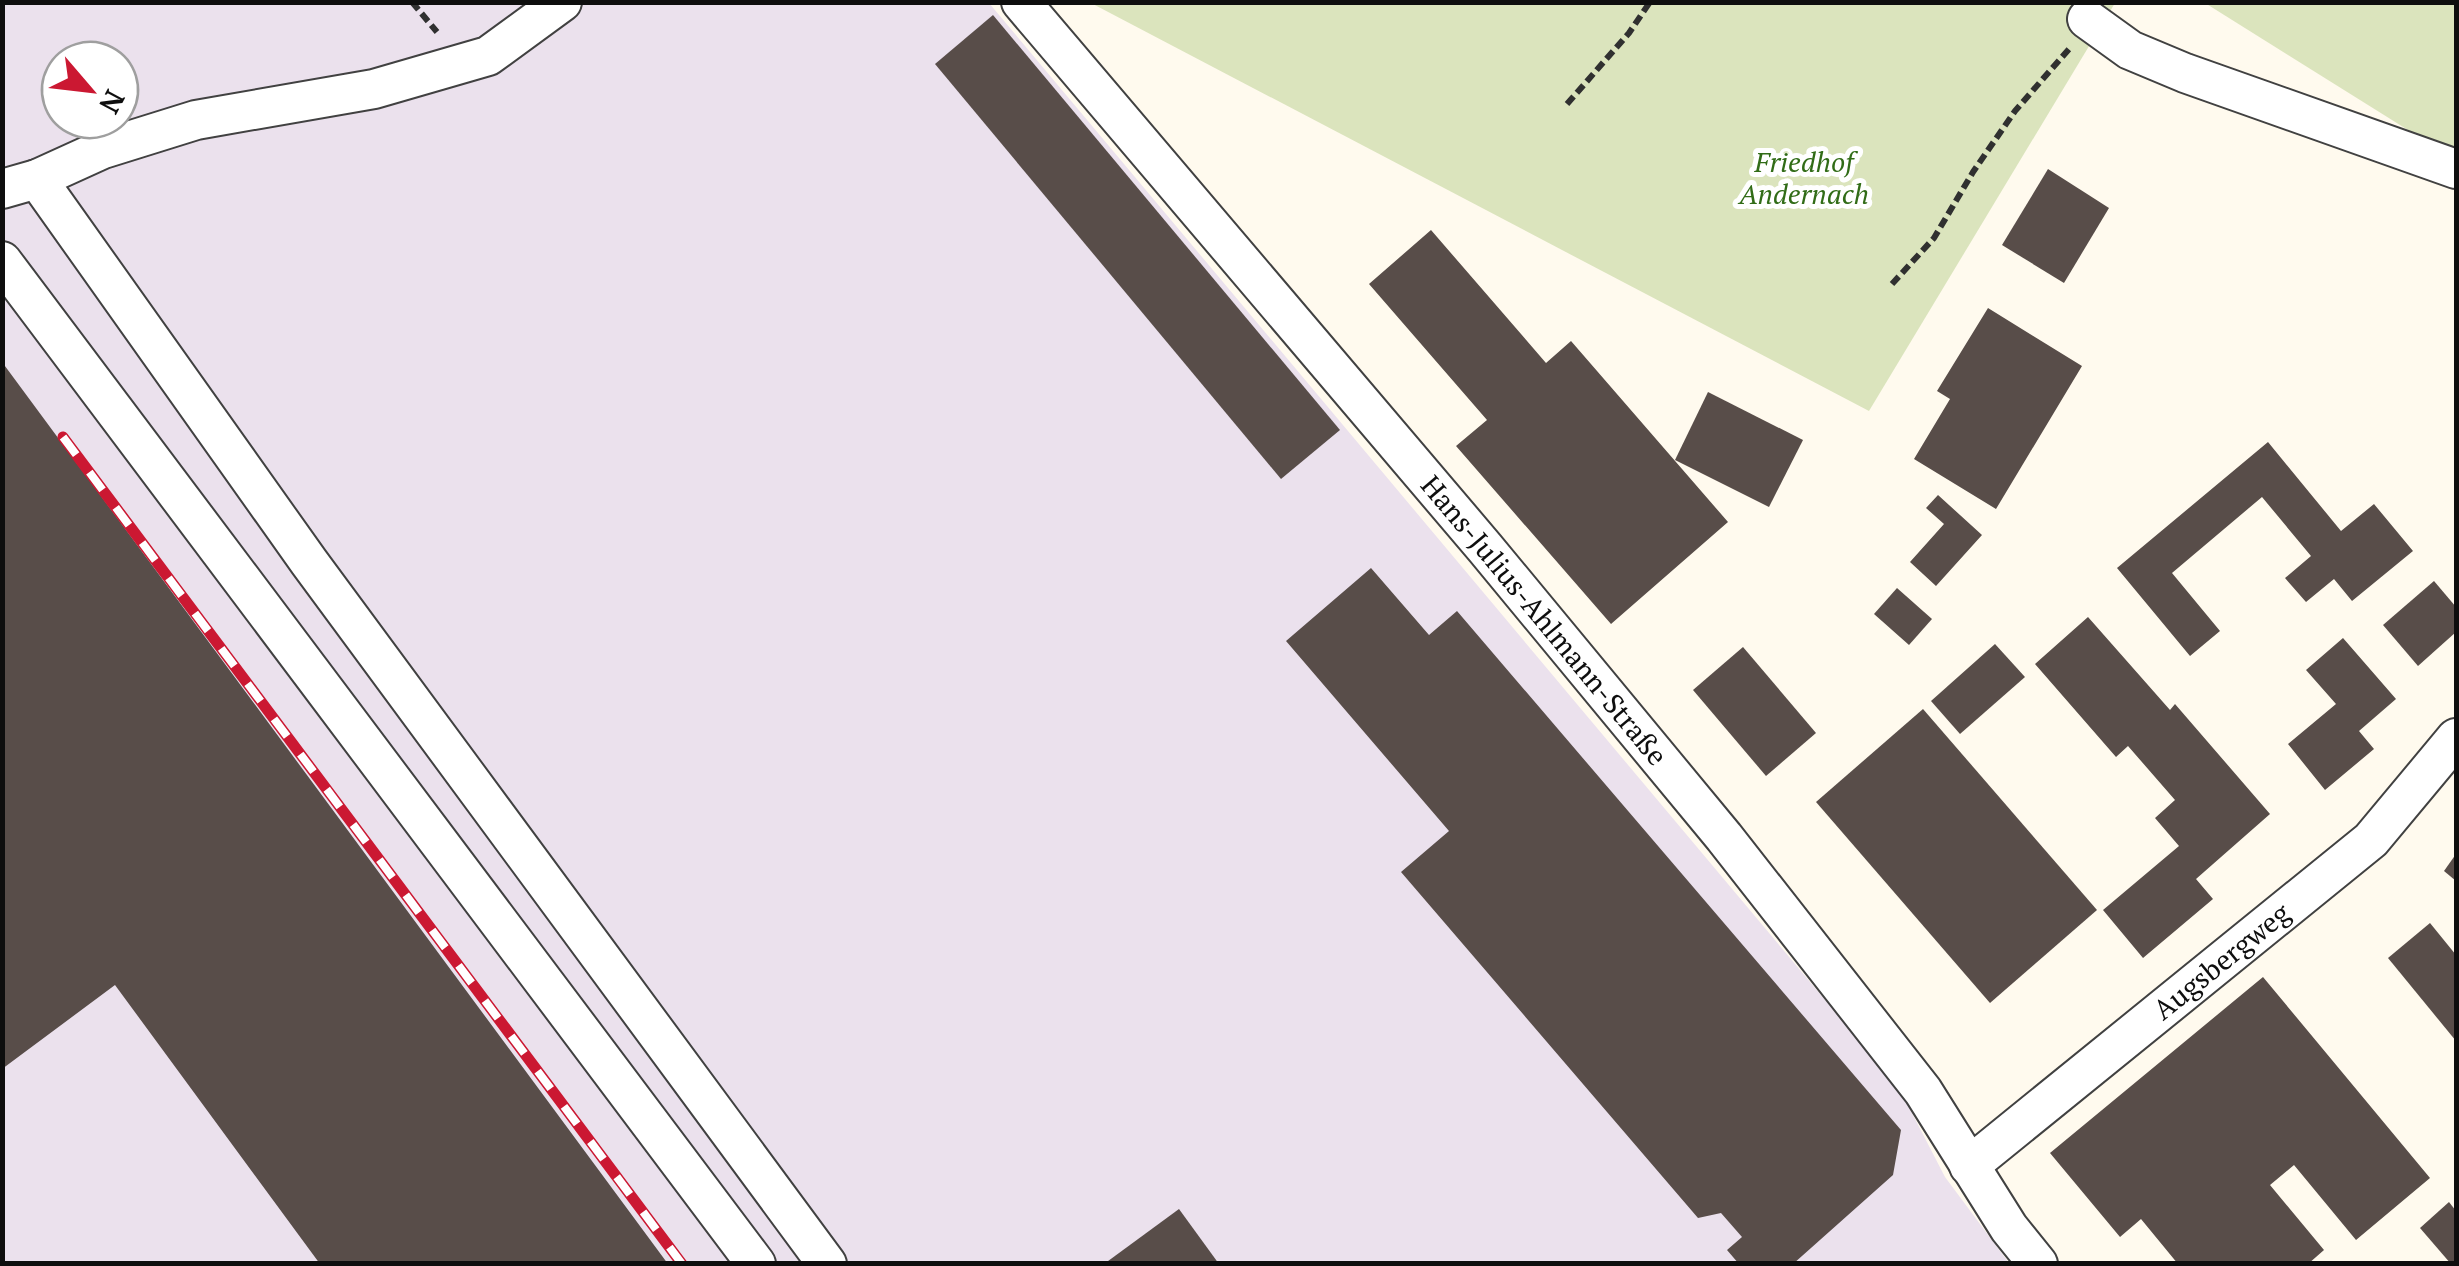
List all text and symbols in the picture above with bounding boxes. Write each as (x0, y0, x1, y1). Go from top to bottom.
north arrow (40, 40, 140, 140)
text: N (91, 84, 134, 120)
park label: Friedhof Andernach (1737, 143, 1869, 212)
street label: Hans-Julius-Ahlmann-Straße (1413, 467, 1676, 773)
street label: Augsbergweg (2145, 894, 2298, 1027)

